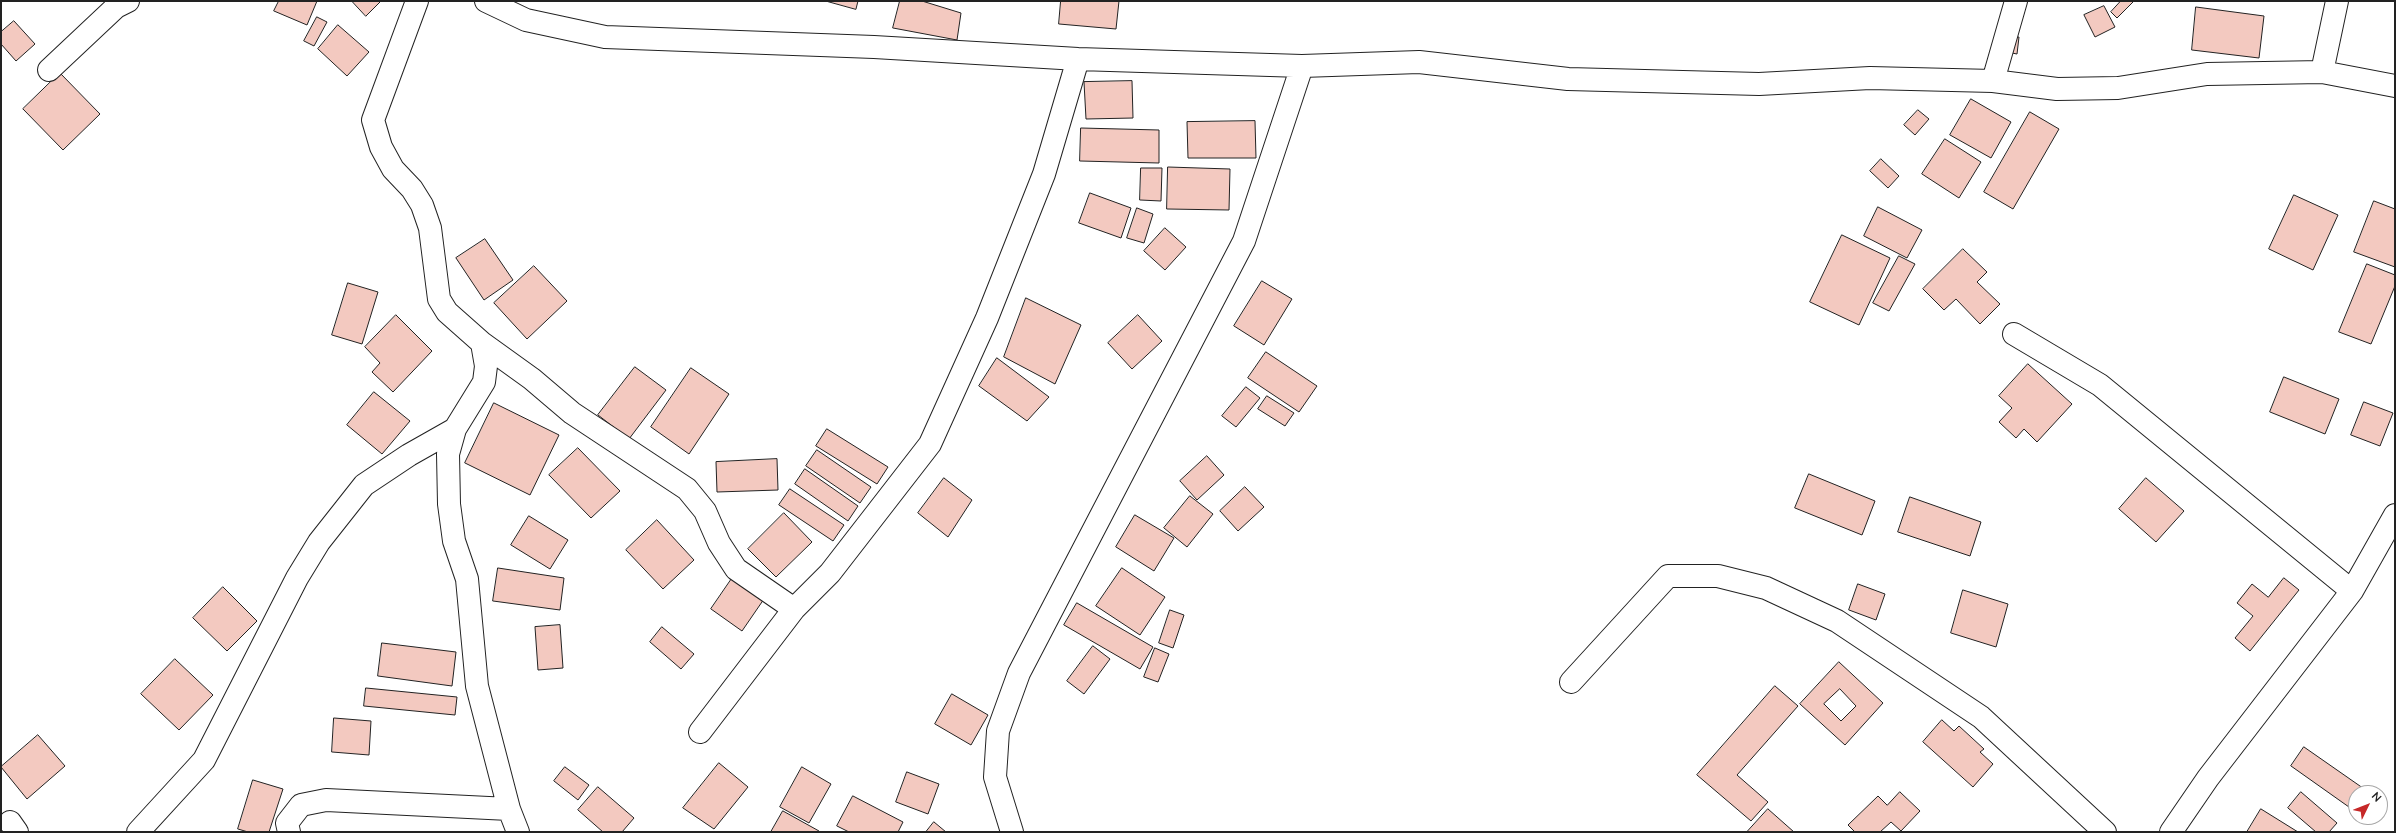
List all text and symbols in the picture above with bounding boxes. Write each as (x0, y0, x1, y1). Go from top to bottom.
north arrow (2348, 785, 2388, 825)
text: N (2368, 789, 2385, 805)

